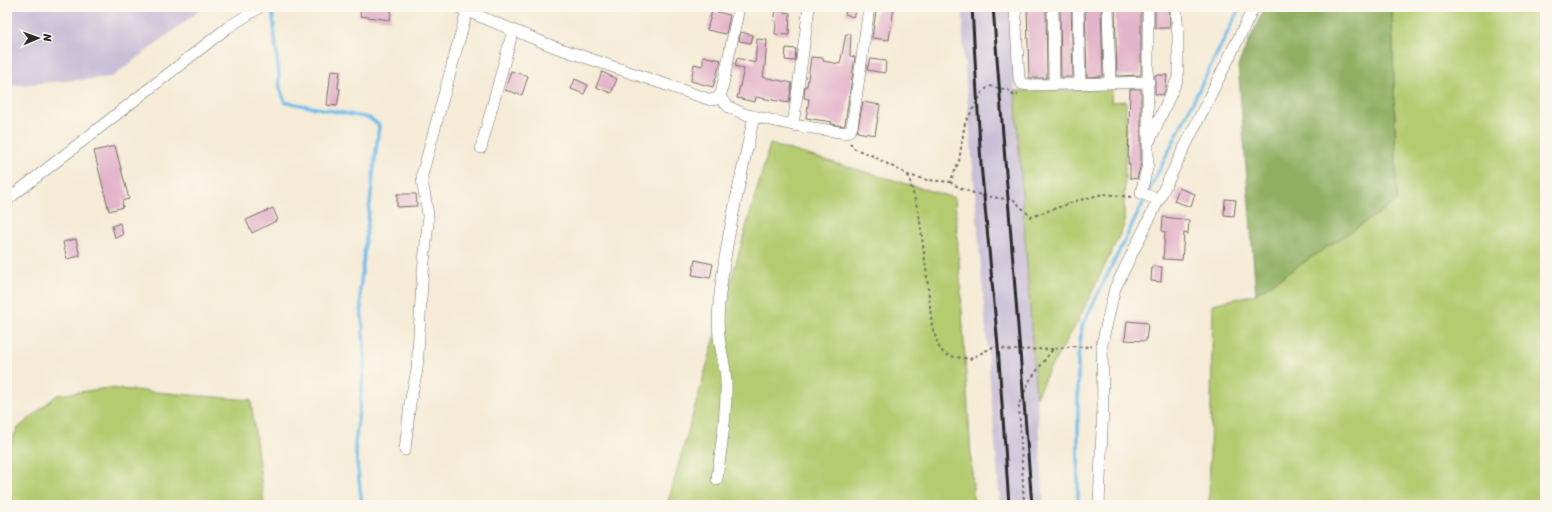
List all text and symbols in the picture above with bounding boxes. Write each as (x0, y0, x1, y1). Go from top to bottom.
north arrow (18, 18, 58, 58)
text: N (38, 33, 57, 42)

